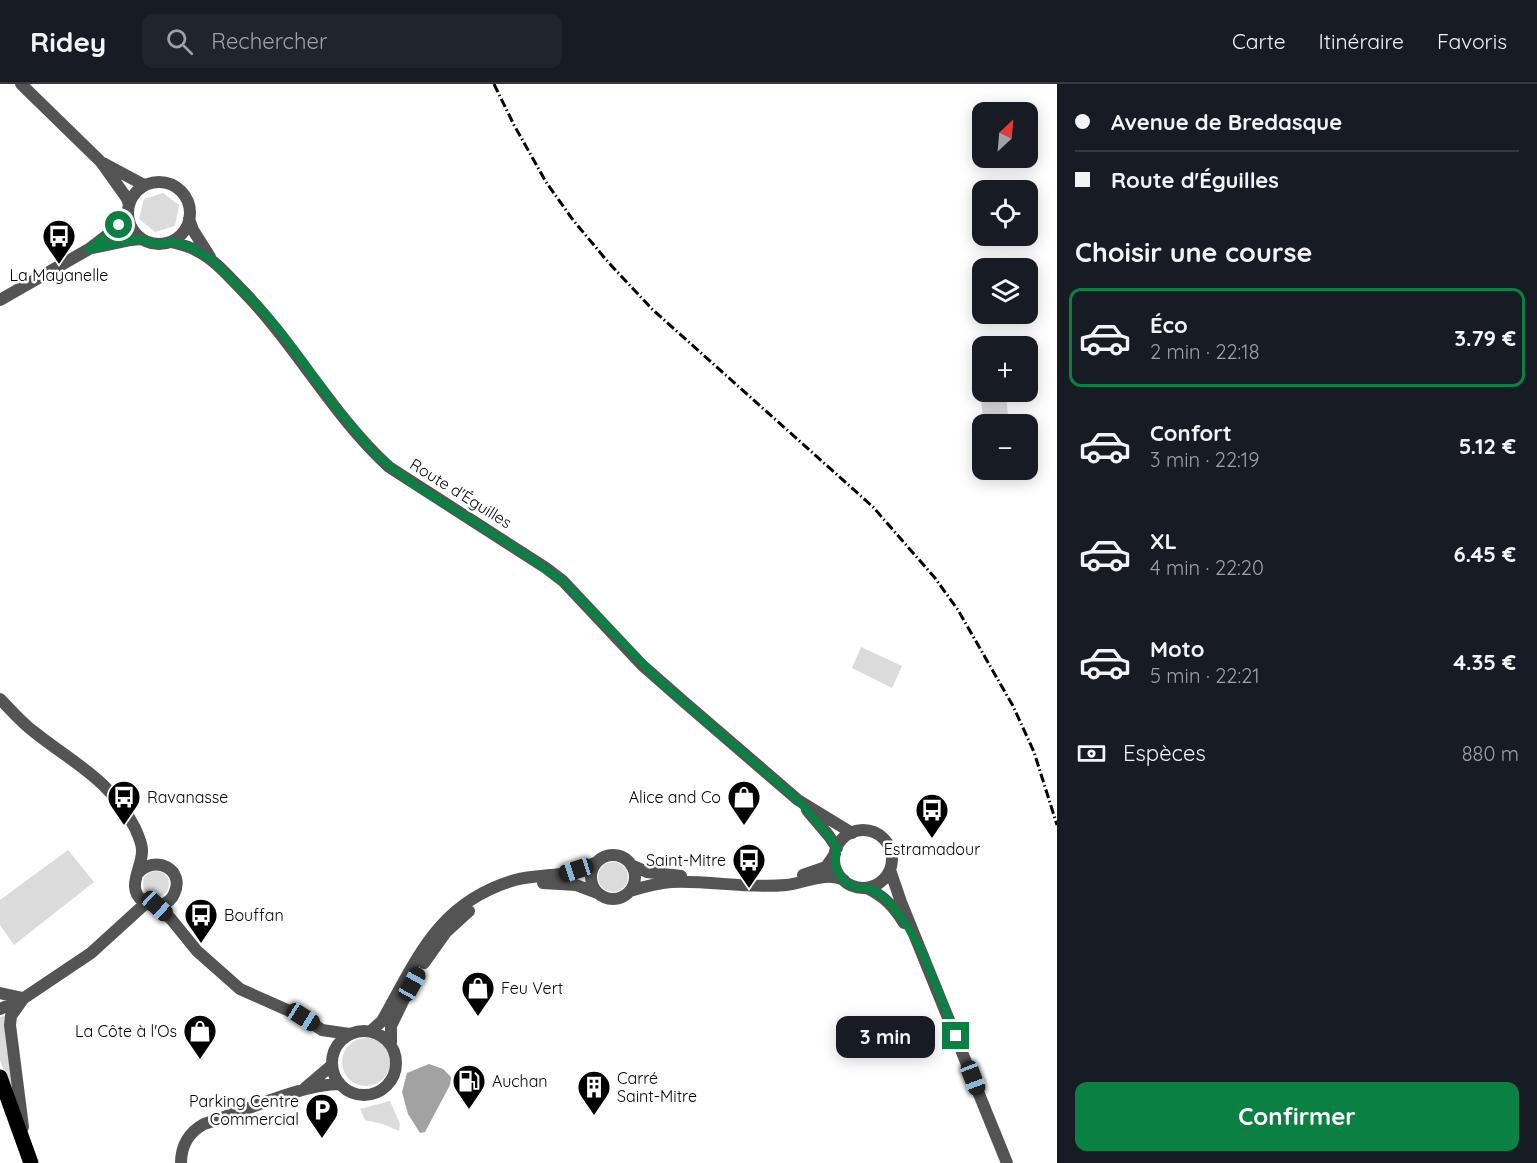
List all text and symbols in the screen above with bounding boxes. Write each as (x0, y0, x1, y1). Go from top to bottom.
search box (142, 14, 562, 68)
text: Ridey (30, 24, 106, 59)
icon: search (163, 25, 196, 58)
text: Rechercher (211, 27, 327, 55)
text: Carte (1232, 28, 1286, 54)
text: Itinéraire (1319, 28, 1404, 54)
text: Favoris (1437, 28, 1507, 54)
north arrow (972, 102, 1038, 168)
map controls (972, 102, 1038, 480)
text: Avenue de Bredasque (1111, 108, 1342, 136)
text: Route d'Éguilles (1111, 166, 1279, 194)
button: locate (972, 180, 1038, 246)
route start (105, 211, 132, 238)
bus stop icon: La Mayanelle (41, 218, 77, 265)
text: Choisir une course (1075, 235, 1312, 269)
button: layers (972, 258, 1038, 324)
place label: La Mayanelle (10, 265, 108, 285)
icon: car (1078, 311, 1132, 365)
text: Éco (1150, 311, 1188, 339)
text: 3.79 € (1454, 324, 1516, 352)
button: + (972, 336, 1038, 402)
text: 2 min · 22:18 (1150, 339, 1260, 364)
button: − (972, 414, 1038, 480)
icon: car (1078, 419, 1132, 473)
text: Confort (1150, 419, 1232, 447)
text: 5.12 € (1459, 432, 1516, 460)
text: 3 min · 22:19 (1150, 447, 1259, 472)
street label: Route d'Éguilles (406, 454, 516, 532)
icon: car (1078, 527, 1132, 581)
text: XL (1150, 527, 1177, 555)
text: 6.45 € (1453, 540, 1516, 568)
text: 4 min · 22:20 (1150, 555, 1264, 580)
icon: car (1078, 635, 1132, 689)
text: Moto (1150, 635, 1204, 663)
text: 4.35 € (1453, 648, 1516, 676)
text: 5 min · 22:21 (1150, 663, 1260, 688)
icon: cash (1075, 737, 1108, 770)
text: Espèces (1123, 739, 1206, 767)
text: 880 m (1462, 741, 1519, 766)
bus stop icon: Ravanasse (106, 779, 142, 826)
shop icon: Alice and Co (726, 779, 762, 826)
place label: Ravanasse (147, 787, 228, 807)
place label: Alice and Co (629, 787, 721, 807)
bus stop icon: Estramadour (914, 792, 950, 839)
place label: Estramadour (884, 839, 980, 859)
bus stop icon: Saint-Mitre (731, 842, 767, 889)
place label: Saint-Mitre (646, 850, 726, 870)
car (556, 856, 596, 884)
car (138, 887, 176, 925)
bus stop icon: Bouffan (183, 897, 219, 944)
place label: Bouffan (224, 905, 284, 925)
car (395, 964, 429, 1004)
shop icon: Feu Vert (460, 970, 496, 1017)
place label: Feu Vert (501, 978, 563, 998)
car (283, 1000, 323, 1034)
shop icon: La Côte à l'Os (182, 1013, 218, 1060)
callout: 3 min (836, 1015, 935, 1057)
place label: La Côte à l'Os (75, 1021, 177, 1041)
route end (942, 1022, 969, 1049)
text: 3 min (860, 1024, 911, 1049)
car (958, 1058, 988, 1098)
fuel station icon: Auchan (451, 1063, 487, 1110)
place label: Carré Saint-Mitre (617, 1068, 697, 1106)
building icon: Carré Saint-Mitre (576, 1069, 612, 1116)
place label: Auchan (492, 1071, 548, 1091)
button: Confirmer (1075, 1082, 1519, 1151)
place label: Parking Centre Commercial (189, 1091, 299, 1129)
parking icon: Parking Centre Commercial (304, 1092, 340, 1139)

